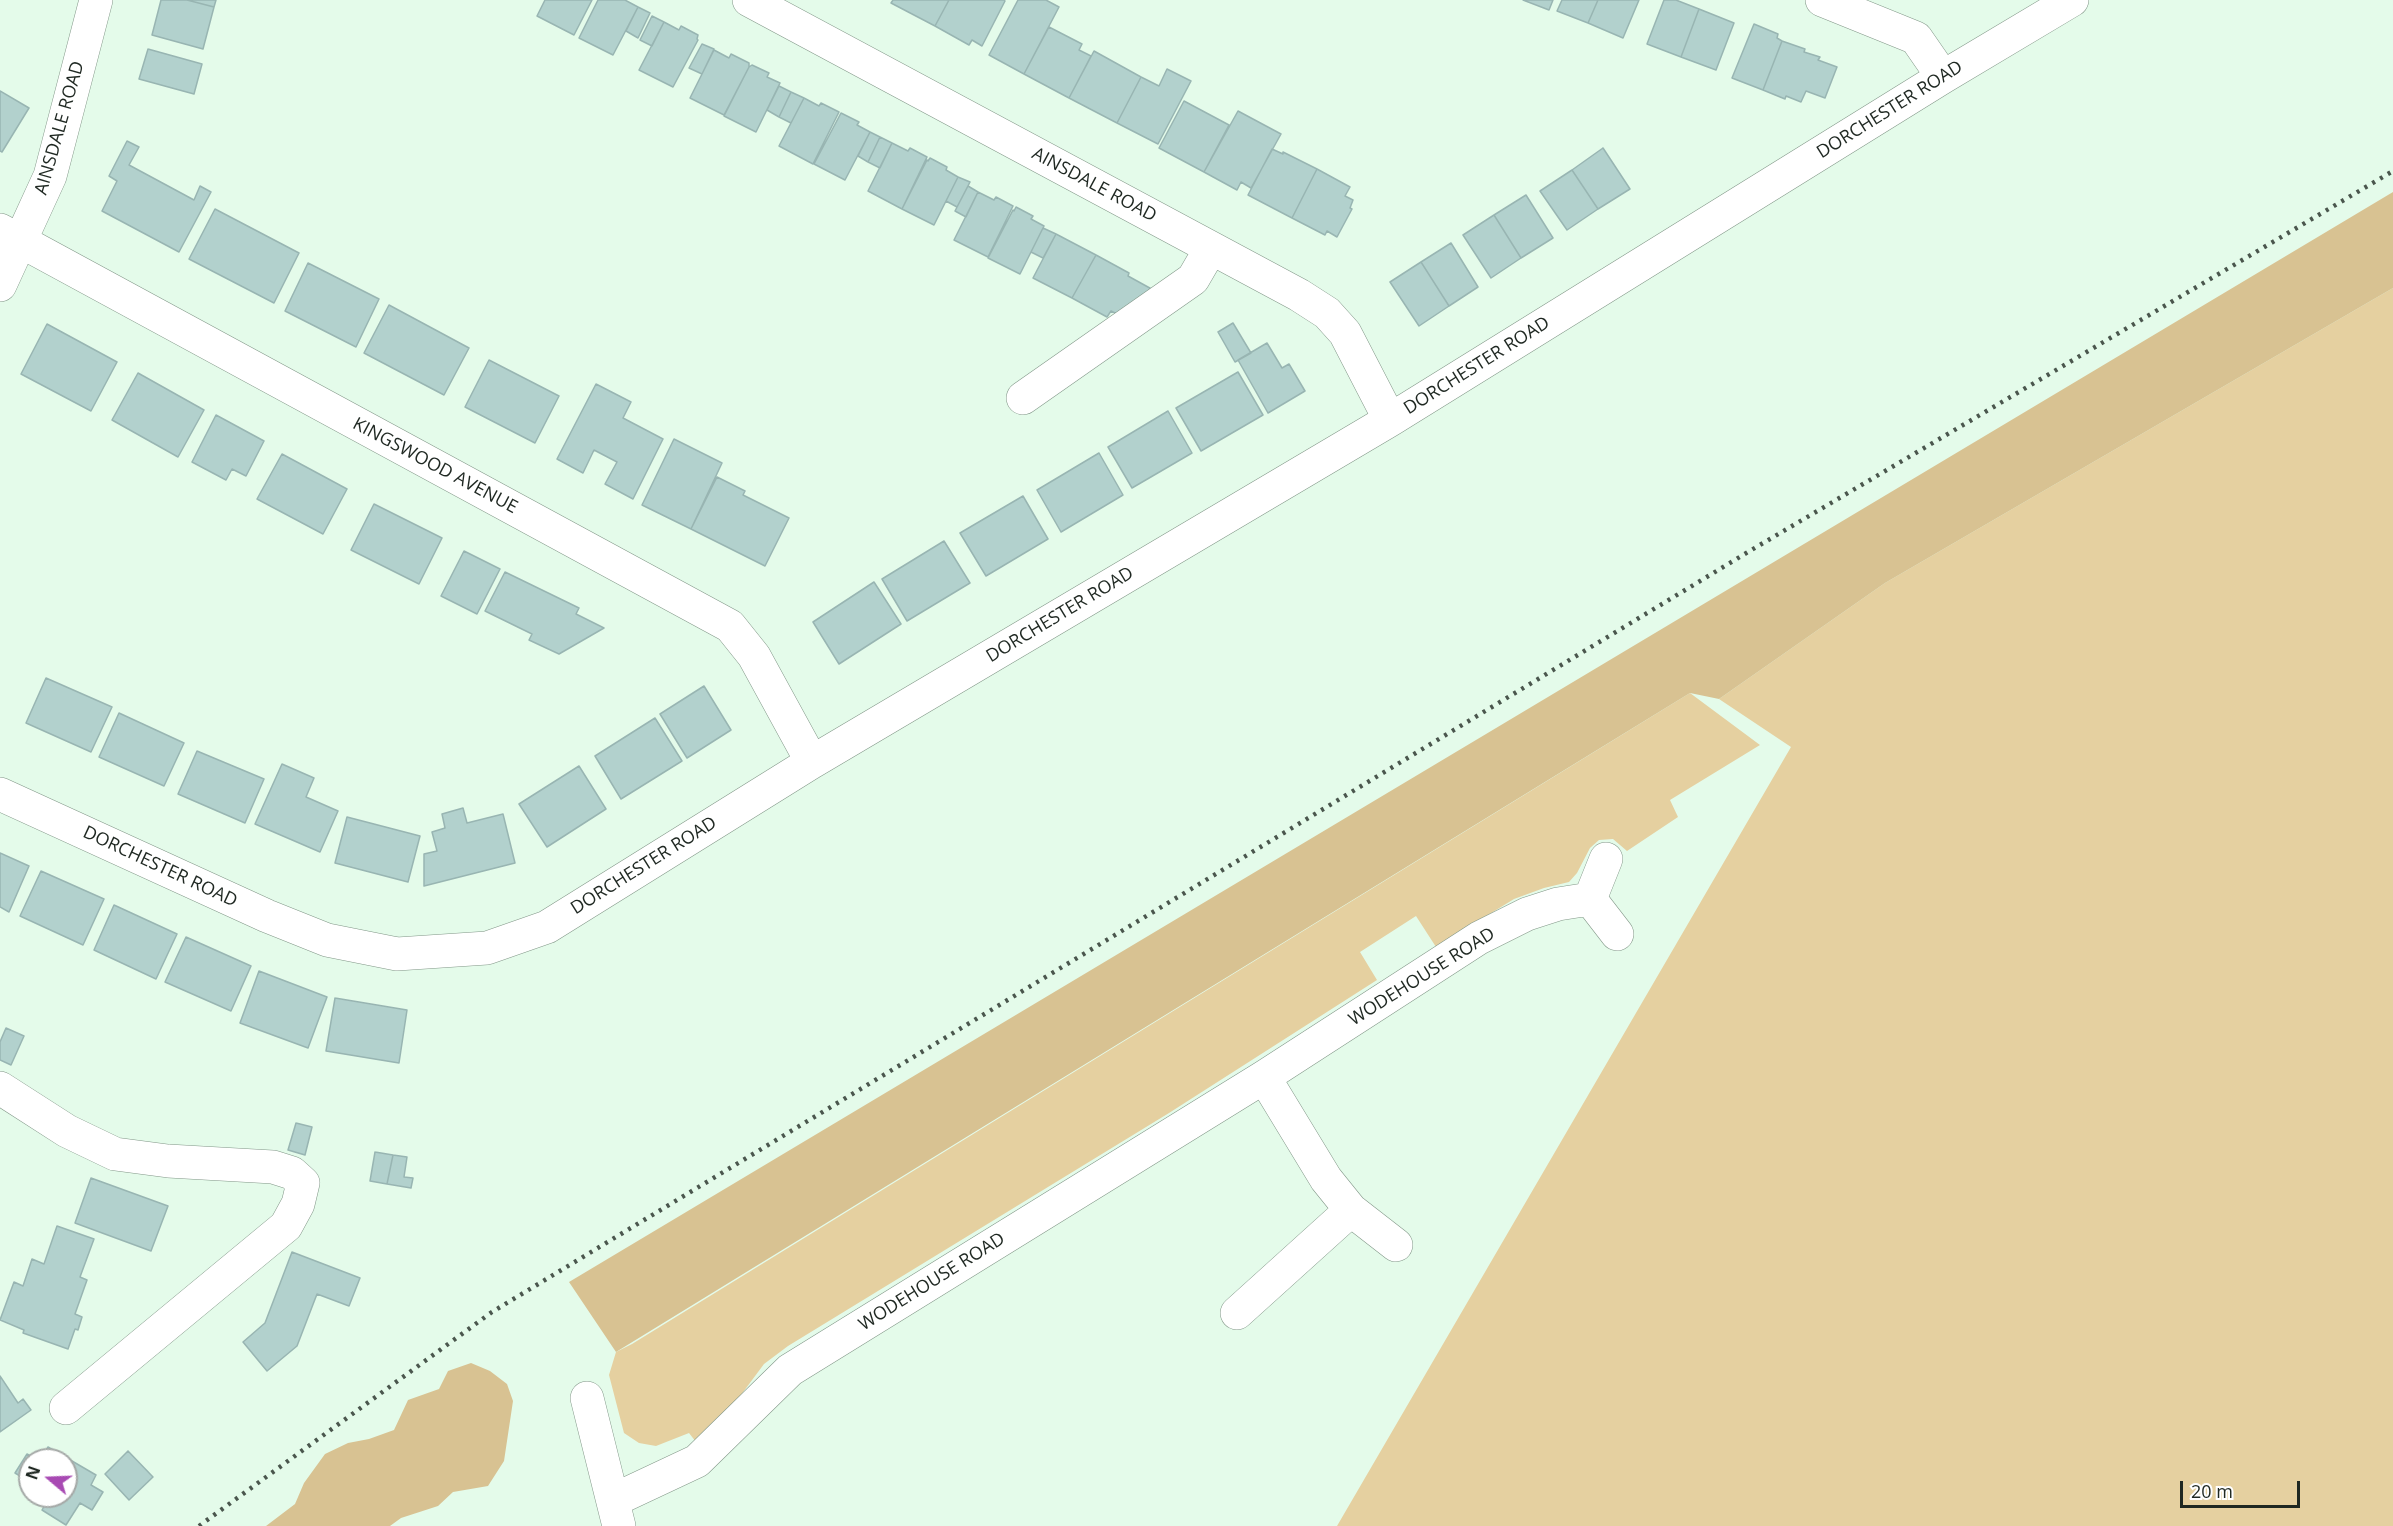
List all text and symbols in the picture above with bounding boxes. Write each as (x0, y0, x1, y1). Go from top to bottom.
street label: DORCHESTER ROAD (1813, 56, 1967, 164)
street label: AINSDALE ROAD (31, 59, 89, 197)
street label: AINSDALE ROAD (1028, 143, 1160, 227)
street label: DORCHESTER ROAD (1400, 312, 1554, 420)
street label: KINGSWOOD AVENUE (349, 413, 521, 519)
street label: DORCHESTER ROAD (982, 563, 1138, 667)
street label: DORCHESTER ROAD (567, 812, 721, 920)
street label: DORCHESTER ROAD (79, 822, 241, 912)
street label: WODEHOUSE ROAD (1345, 923, 1499, 1031)
street label: WODEHOUSE ROAD (855, 1228, 1009, 1336)
north arrow (18, 1448, 78, 1508)
text: N (20, 1463, 45, 1483)
scale bar (2183, 1469, 2303, 1507)
text: 20 m (2191, 1479, 2233, 1503)

